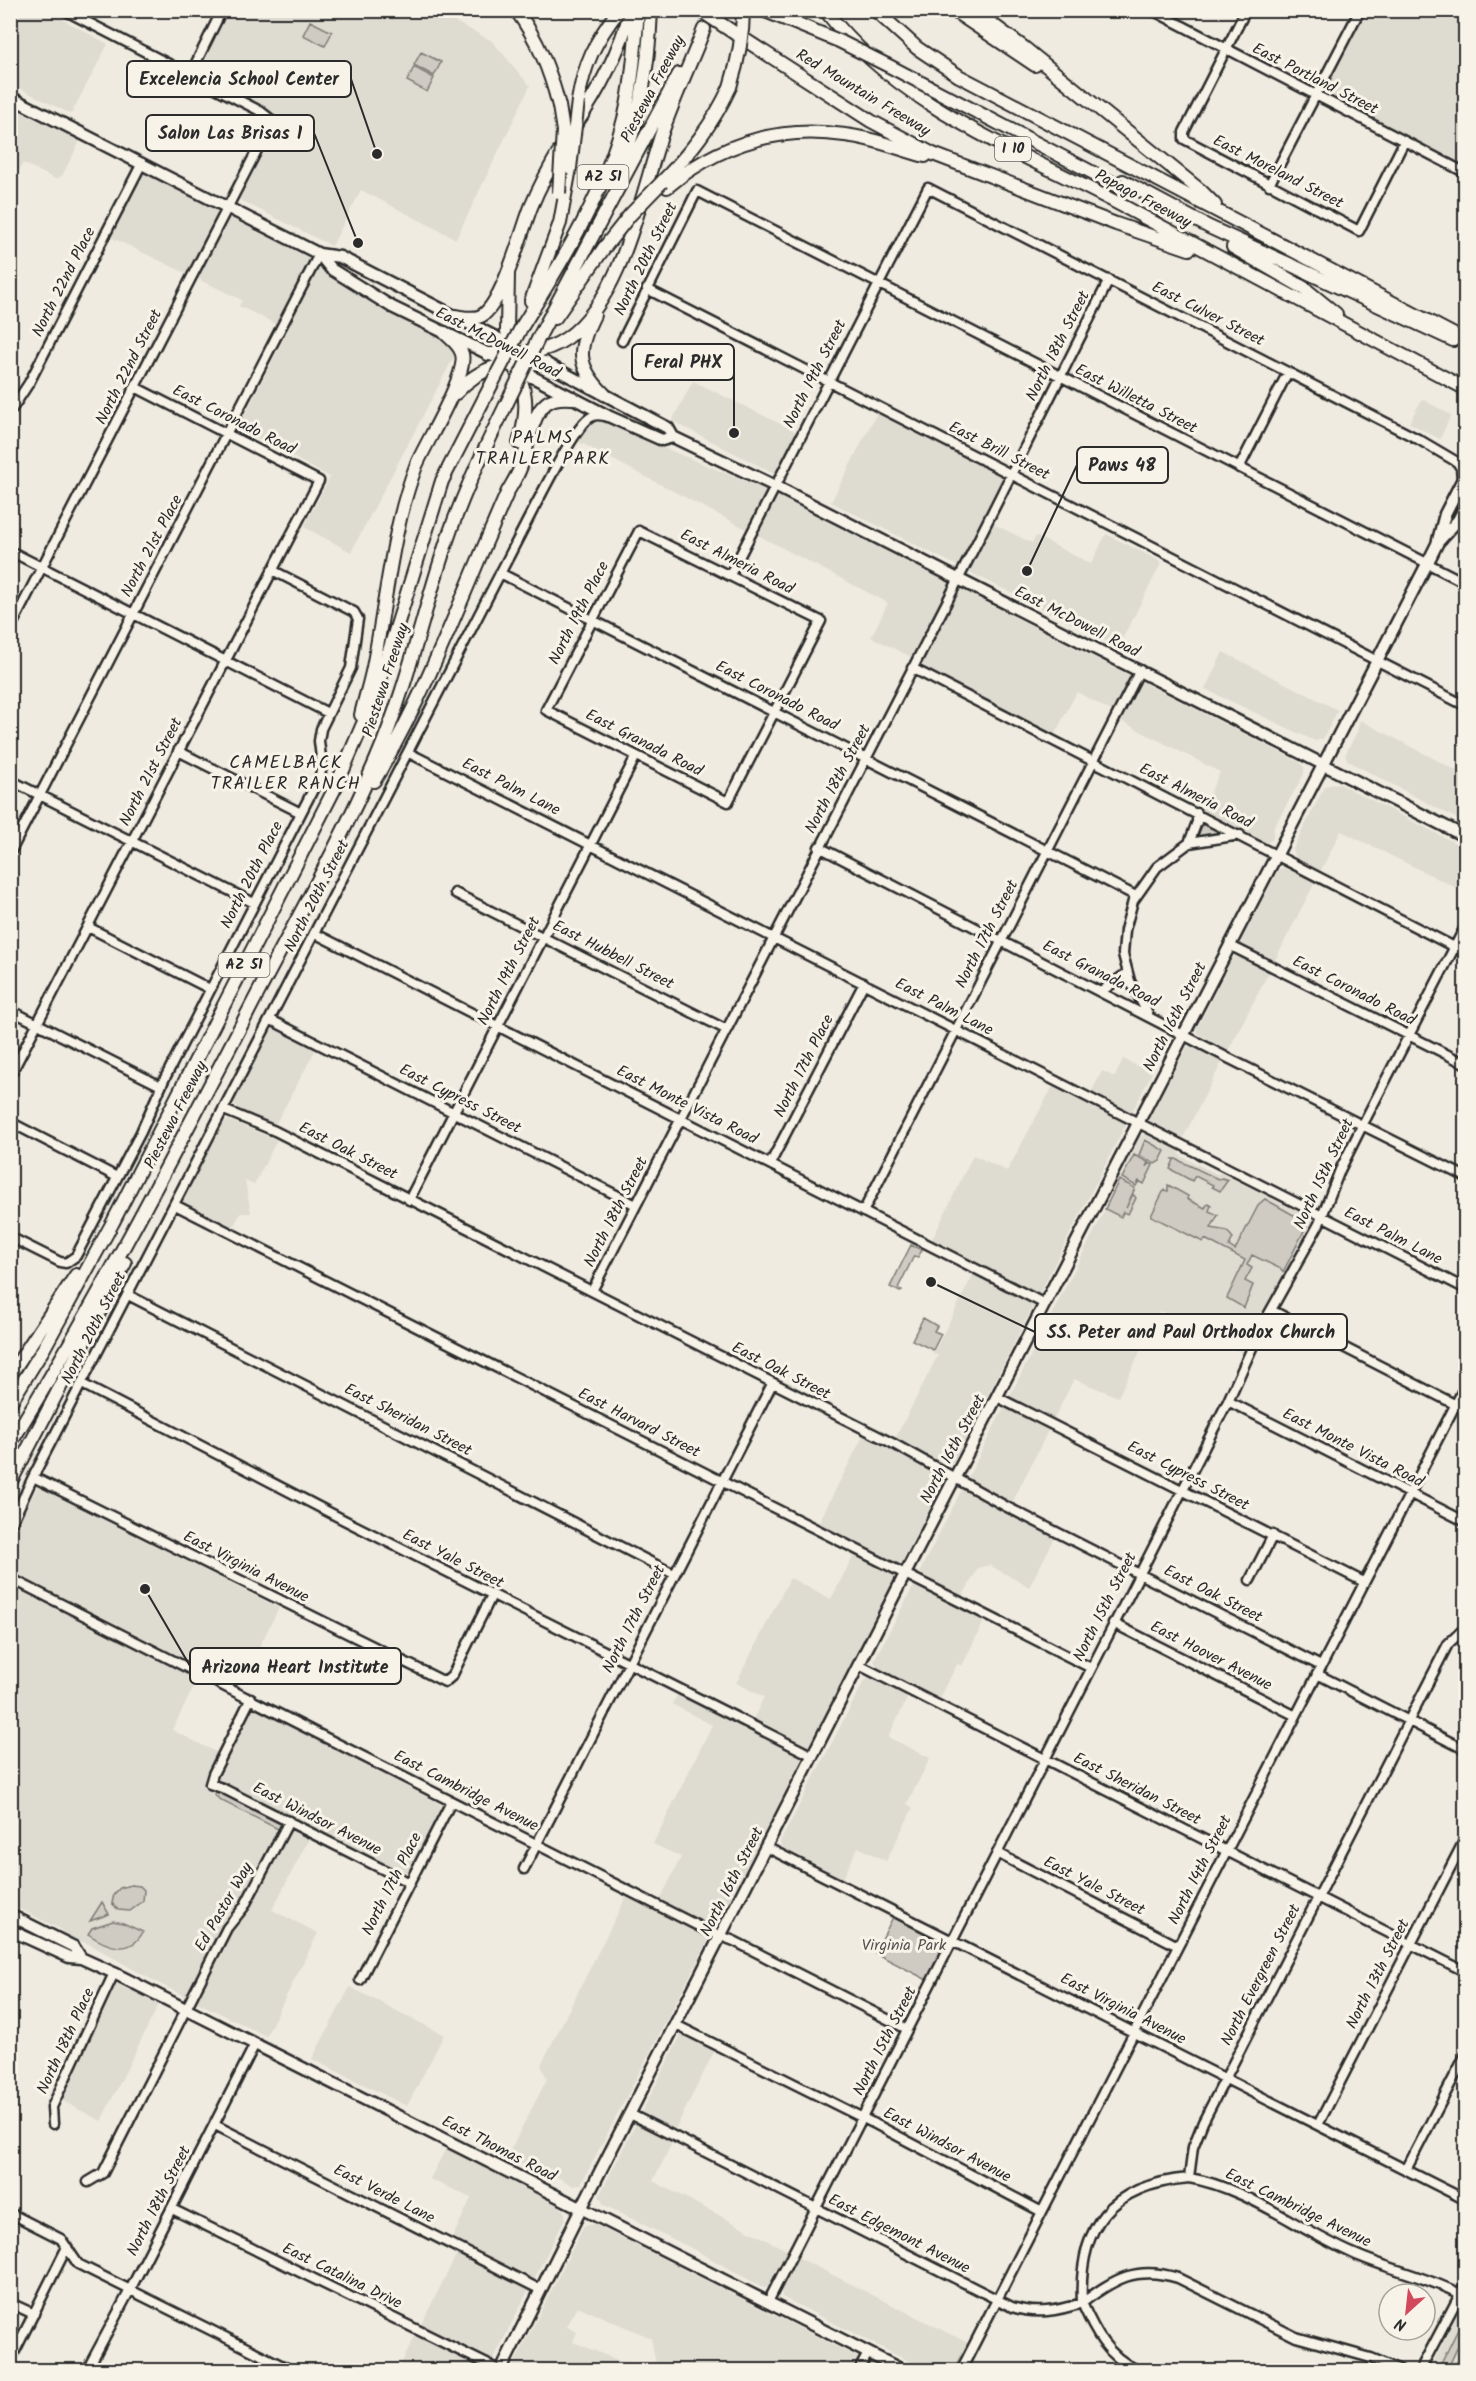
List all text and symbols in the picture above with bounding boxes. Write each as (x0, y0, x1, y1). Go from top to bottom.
street label: Piestewa Freeway (614, 30, 692, 147)
street label: East Portland Street (1248, 36, 1383, 122)
street label: Red Mountain Freeway (791, 43, 936, 143)
callout: Excelencia School Center (127, 61, 351, 97)
text: Excelencia School Center (139, 66, 340, 95)
callout: Salon Las Brisas 1 (146, 115, 314, 151)
text: Salon Las Brisas 1 (158, 120, 303, 149)
street label: East Moreland Street (1208, 128, 1348, 216)
road number: I 10 (995, 137, 1031, 161)
street label: Papago Freeway (1090, 163, 1196, 235)
road number: AZ 51 (578, 165, 628, 189)
street label: North 20th Street (608, 197, 685, 320)
street label: North 22nd Place (26, 223, 102, 341)
street label: East Culver Street (1147, 275, 1270, 354)
street label: North 18th Street (1019, 286, 1097, 406)
street label: East McDowell Road (431, 301, 566, 386)
street label: North 22nd Street (89, 304, 169, 429)
street label: North 19th Street (777, 315, 854, 433)
callout: Feral PHX (632, 344, 734, 380)
text: Feral PHX (644, 349, 724, 378)
street label: East Willetta Street (1070, 357, 1202, 441)
street label: East Coronado Road (168, 378, 301, 462)
street label: East Brill Street (944, 415, 1055, 488)
district label: PALMS TRAILER PARK (476, 424, 610, 474)
callout: Paws 48 (1077, 447, 1168, 483)
text: Paws 48 (1088, 452, 1156, 481)
street label: North 21st Place (114, 490, 190, 602)
street label: East Almeria Road (676, 522, 799, 602)
street label: North 19th Place (542, 557, 616, 669)
street label: East McDowell Road (1010, 580, 1145, 665)
street label: Piestewa Freeway (356, 619, 416, 740)
street label: East Coronado Road (711, 654, 844, 738)
street label: East Granada Road (581, 703, 708, 784)
street label: North 21st Street (113, 713, 189, 831)
street label: North 18th Street (799, 719, 878, 838)
district label: CAMELBACK TRAILER RANCH (211, 749, 361, 799)
street label: East Palm Lane (457, 751, 565, 823)
street label: East Almeria Road (1135, 756, 1258, 836)
street label: North 20th Place (214, 817, 290, 933)
street label: North 20th Street (278, 835, 357, 957)
street label: North 17th Street (949, 875, 1025, 993)
street label: North 19th Street (471, 912, 548, 1030)
street label: East Hubbell Street (548, 914, 679, 997)
street label: East Granada Road (1038, 934, 1165, 1015)
street label: East Coronado Road (1288, 949, 1421, 1033)
road number: AZ 51 (218, 953, 270, 977)
street label: North 16th Street (1137, 957, 1214, 1076)
street label: East Palm Lane (890, 971, 998, 1043)
street label: North 17th Place (767, 1010, 841, 1122)
street label: Piestewa Freeway (138, 1056, 214, 1173)
street label: East Cypress Street (395, 1057, 526, 1141)
street label: East Monte Vista Road (612, 1058, 763, 1152)
street label: North 15th Street (1287, 1114, 1361, 1234)
street label: East Oak Street (294, 1115, 403, 1187)
street label: North 18th Street (577, 1152, 655, 1272)
street label: East Palm Lane (1339, 1200, 1447, 1272)
street label: North 20th Street (55, 1267, 134, 1389)
callout: SS. Peter and Paul Orthodox Church (1035, 1314, 1347, 1350)
text: SS. Peter and Paul Orthodox Church (1047, 1319, 1335, 1348)
street label: East Oak Street (727, 1335, 836, 1407)
street label: East Sheridan Street (340, 1377, 477, 1463)
street label: East Harvard Street (573, 1381, 705, 1465)
street label: North 16th Street (914, 1389, 993, 1508)
street label: East Monte Vista Road (1278, 1401, 1429, 1495)
street label: East Cypress Street (1123, 1434, 1254, 1518)
street label: East Yale Street (398, 1523, 509, 1596)
street label: East Virginia Avenue (179, 1524, 313, 1610)
street label: North 15th Street (1067, 1547, 1144, 1666)
street label: East Oak Street (1159, 1558, 1268, 1630)
street label: North 17th Street (596, 1560, 672, 1678)
street label: East Hoover Avenue (1146, 1614, 1276, 1698)
callout: Arizona Heart Institute (190, 1648, 401, 1684)
text: Arizona Heart Institute (201, 1654, 389, 1683)
street label: East Cambridge Avenue (389, 1744, 543, 1838)
street label: East Sheridan Street (1069, 1746, 1206, 1832)
street label: East Windsor Avenue (248, 1776, 386, 1862)
street label: North 14th Street (1162, 1810, 1239, 1929)
street label: North 16th Street (694, 1822, 771, 1941)
street label: North 17th Place (355, 1828, 429, 1940)
street label: East Yale Street (1039, 1850, 1150, 1923)
street label: Ed Pastor Way (188, 1857, 260, 1956)
street label: North Evergreen Street (1214, 1899, 1308, 2050)
street label: North 13th Street (1340, 1914, 1417, 2033)
park label: Virginia Park (862, 1933, 947, 1958)
street label: East Virginia Avenue (1056, 1966, 1190, 2052)
street label: North 15th Street (847, 1981, 924, 2100)
street label: North 18th Place (30, 1984, 102, 2098)
street label: East Windsor Avenue (878, 2101, 1016, 2189)
street label: East Thomas Road (437, 2109, 562, 2189)
street label: North 18th Street (120, 2141, 198, 2261)
street label: East Verde Lane (329, 2158, 439, 2230)
street label: East Cambridge Avenue (1221, 2162, 1375, 2254)
street label: East Edgemont Avenue (824, 2187, 974, 2281)
street label: East Catalina Drive (278, 2236, 406, 2316)
north arrow (1377, 2282, 1437, 2342)
text: N (1391, 2311, 1411, 2337)

